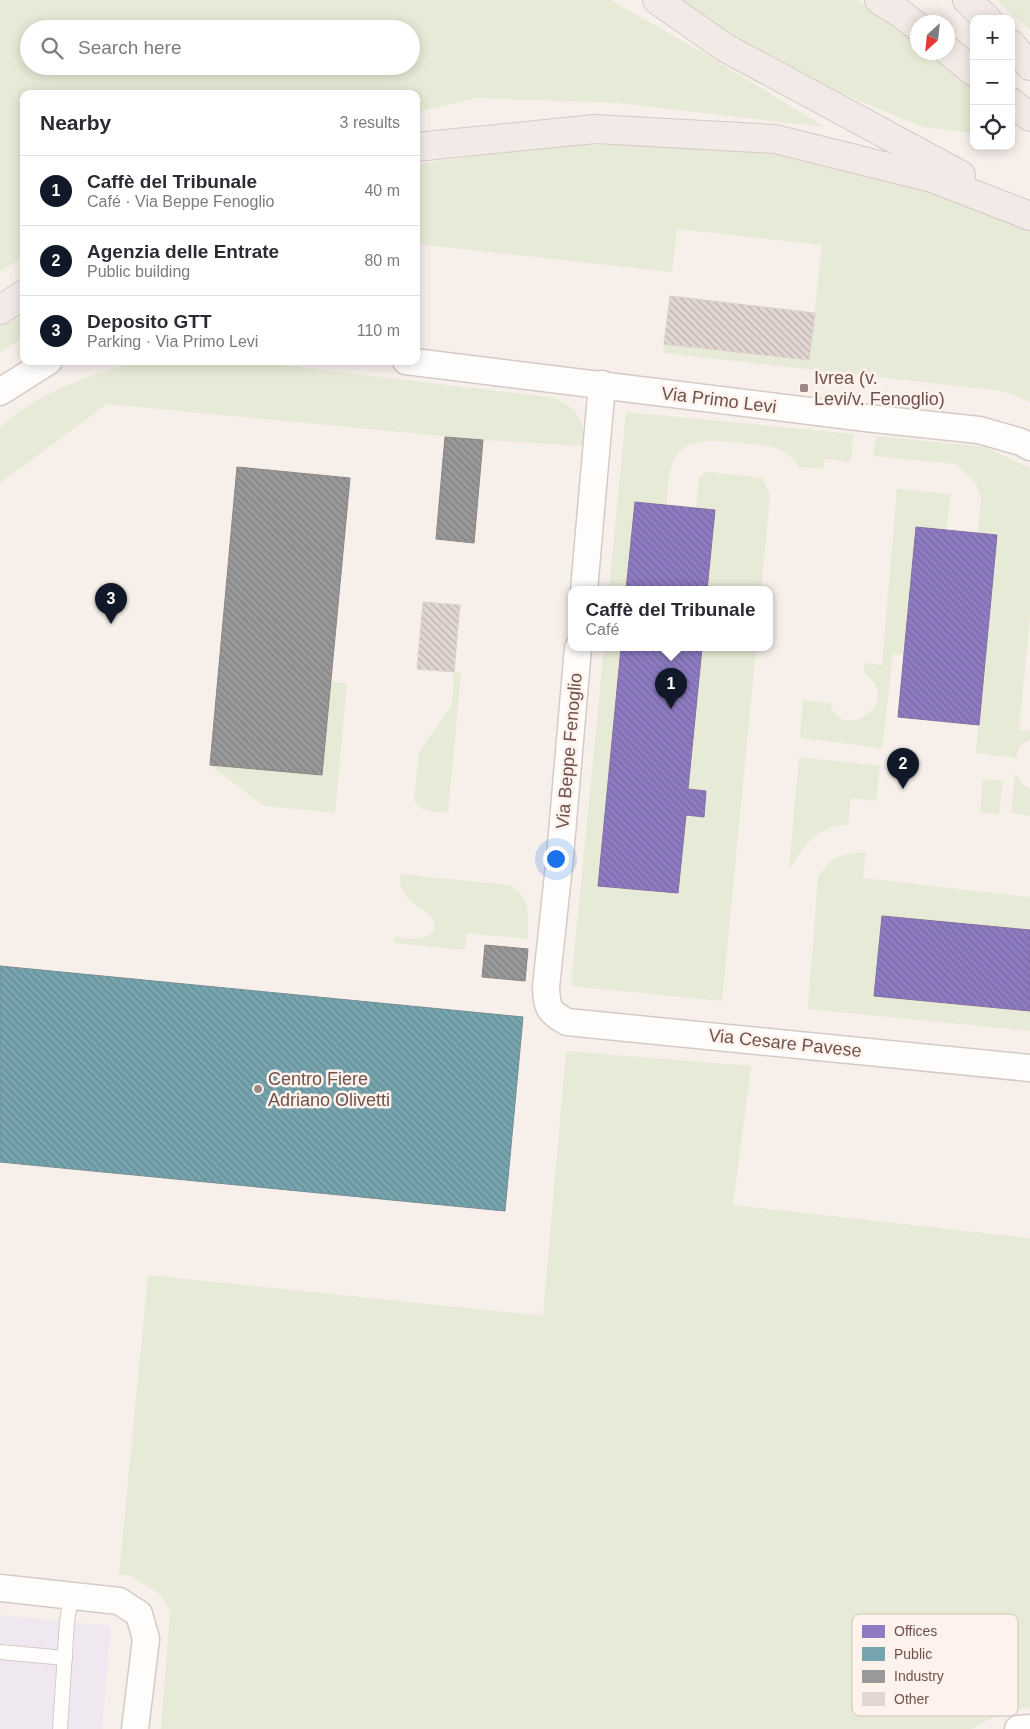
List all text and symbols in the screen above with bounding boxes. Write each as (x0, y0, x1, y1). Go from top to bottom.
north arrow (910, 15, 955, 60)
map controls (970, 15, 1015, 150)
button: + (970, 15, 1015, 60)
search box (20, 20, 420, 75)
icon: search (38, 34, 66, 62)
text: Search here (78, 37, 182, 58)
button: − (970, 60, 1015, 105)
button: locate (970, 105, 1015, 150)
text: Nearby (40, 111, 111, 134)
text: 3 results (340, 114, 400, 131)
text: Caffè del Tribunale (87, 171, 257, 192)
text: 1 (52, 182, 60, 199)
text: 40 m (364, 182, 400, 199)
text: Café · Via Beppe Fenoglio (87, 193, 274, 210)
text: Agenzia delle Entrate (87, 241, 279, 262)
text: 2 (52, 252, 60, 269)
text: 80 m (364, 252, 400, 269)
text: Public building (87, 263, 190, 280)
text: Deposito GTT (87, 311, 212, 332)
text: 3 (52, 322, 60, 339)
text: 110 m (357, 322, 400, 339)
text: Parking · Via Primo Levi (87, 333, 258, 350)
place label: Ivrea (v. Levi/v. Fenoglio) (814, 368, 945, 409)
marker: Ivrea (v. Levi/v. Fenoglio) (798, 382, 810, 394)
street label: Via Primo Levi (660, 383, 778, 417)
pin: 3 (95, 583, 127, 624)
popup (568, 586, 773, 651)
text: Caffè del Tribunale (586, 599, 755, 620)
text: Café (586, 621, 619, 638)
pin: 1 (655, 668, 687, 709)
street label: Via Beppe Fenoglio (552, 672, 586, 830)
pin: 2 (887, 748, 919, 789)
your location (543, 846, 569, 872)
street label: Via Cesare Pavese (707, 1025, 863, 1061)
place label: Centro Fiere Adriano Olivetti (268, 1069, 390, 1110)
marker: Centro Fiere Adriano Olivetti (252, 1083, 264, 1095)
legend (852, 1614, 1018, 1716)
text: Offices (894, 1623, 937, 1639)
text: Public (894, 1646, 932, 1662)
text: Industry (894, 1668, 944, 1684)
text: Other (894, 1691, 929, 1707)

